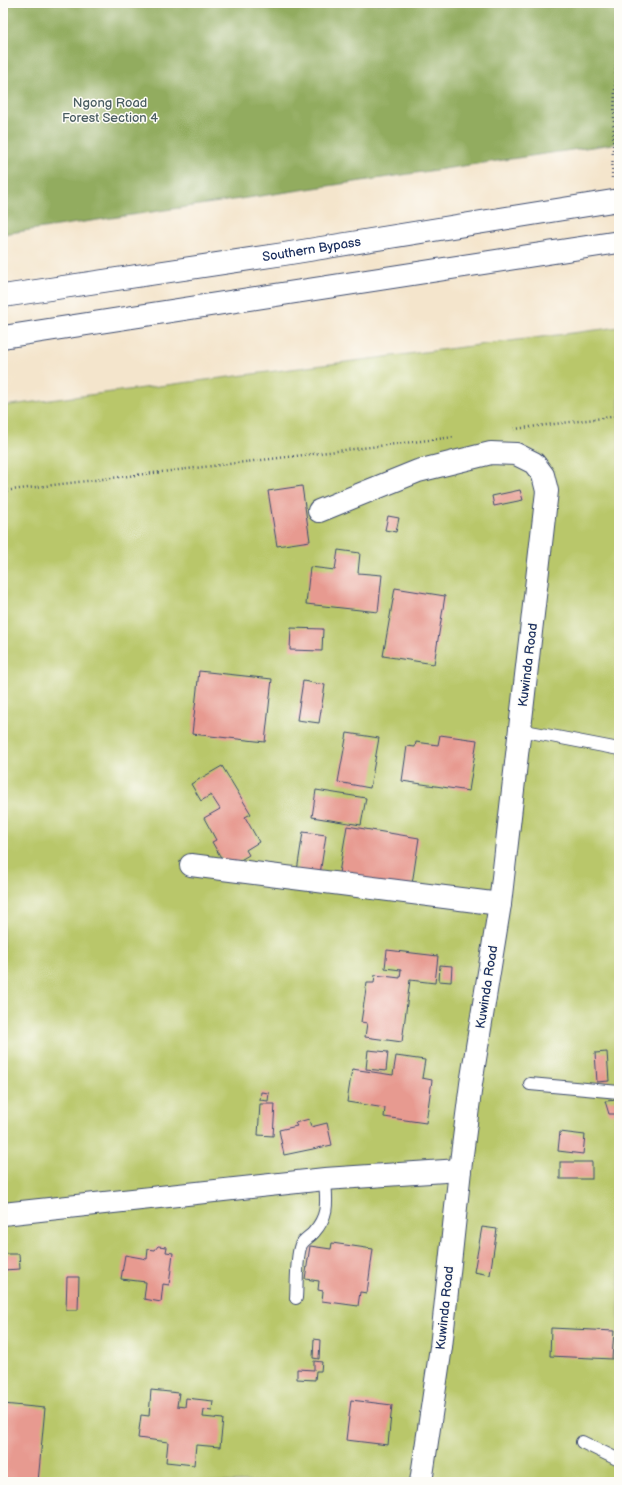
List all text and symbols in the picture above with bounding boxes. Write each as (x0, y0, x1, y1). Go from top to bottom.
park label: Ngong Road Forest Section 4 (62, 95, 158, 126)
street label: Southern Bypass (261, 234, 362, 265)
street label: Kuwinda Road (515, 622, 541, 708)
street label: Kuwinda Road (473, 944, 501, 1030)
street label: Kuwinda Road (433, 1265, 457, 1351)

